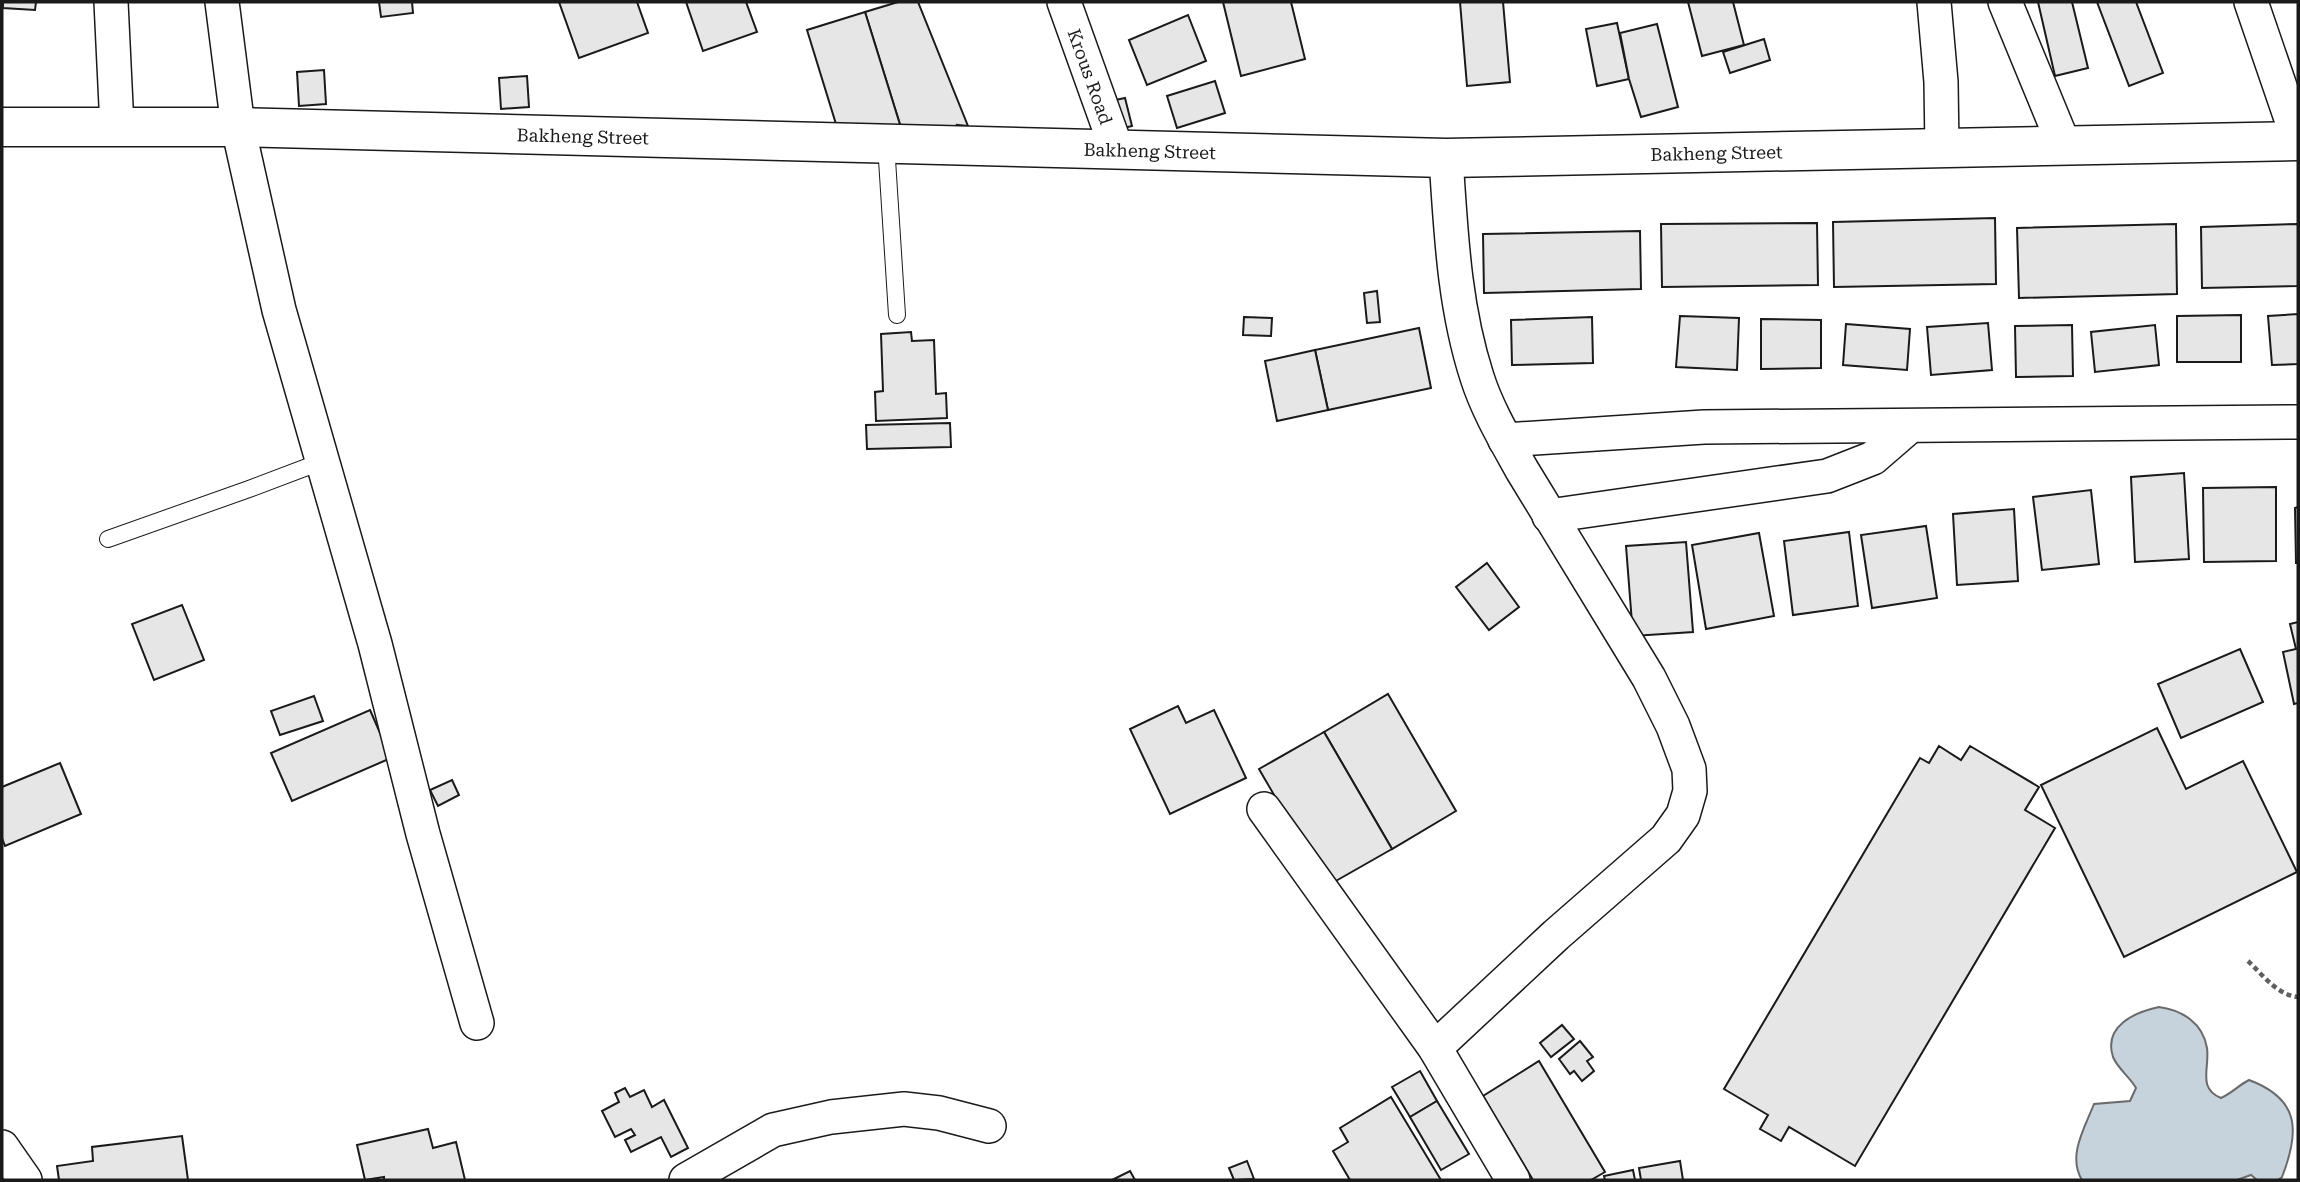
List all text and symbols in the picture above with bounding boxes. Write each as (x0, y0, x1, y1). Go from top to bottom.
street label: Krous Road (1064, 26, 1118, 127)
street label: Bakheng Street (516, 124, 650, 148)
street label: Bakheng Street (1083, 138, 1216, 163)
street label: Bakheng Street (1650, 141, 1783, 164)

